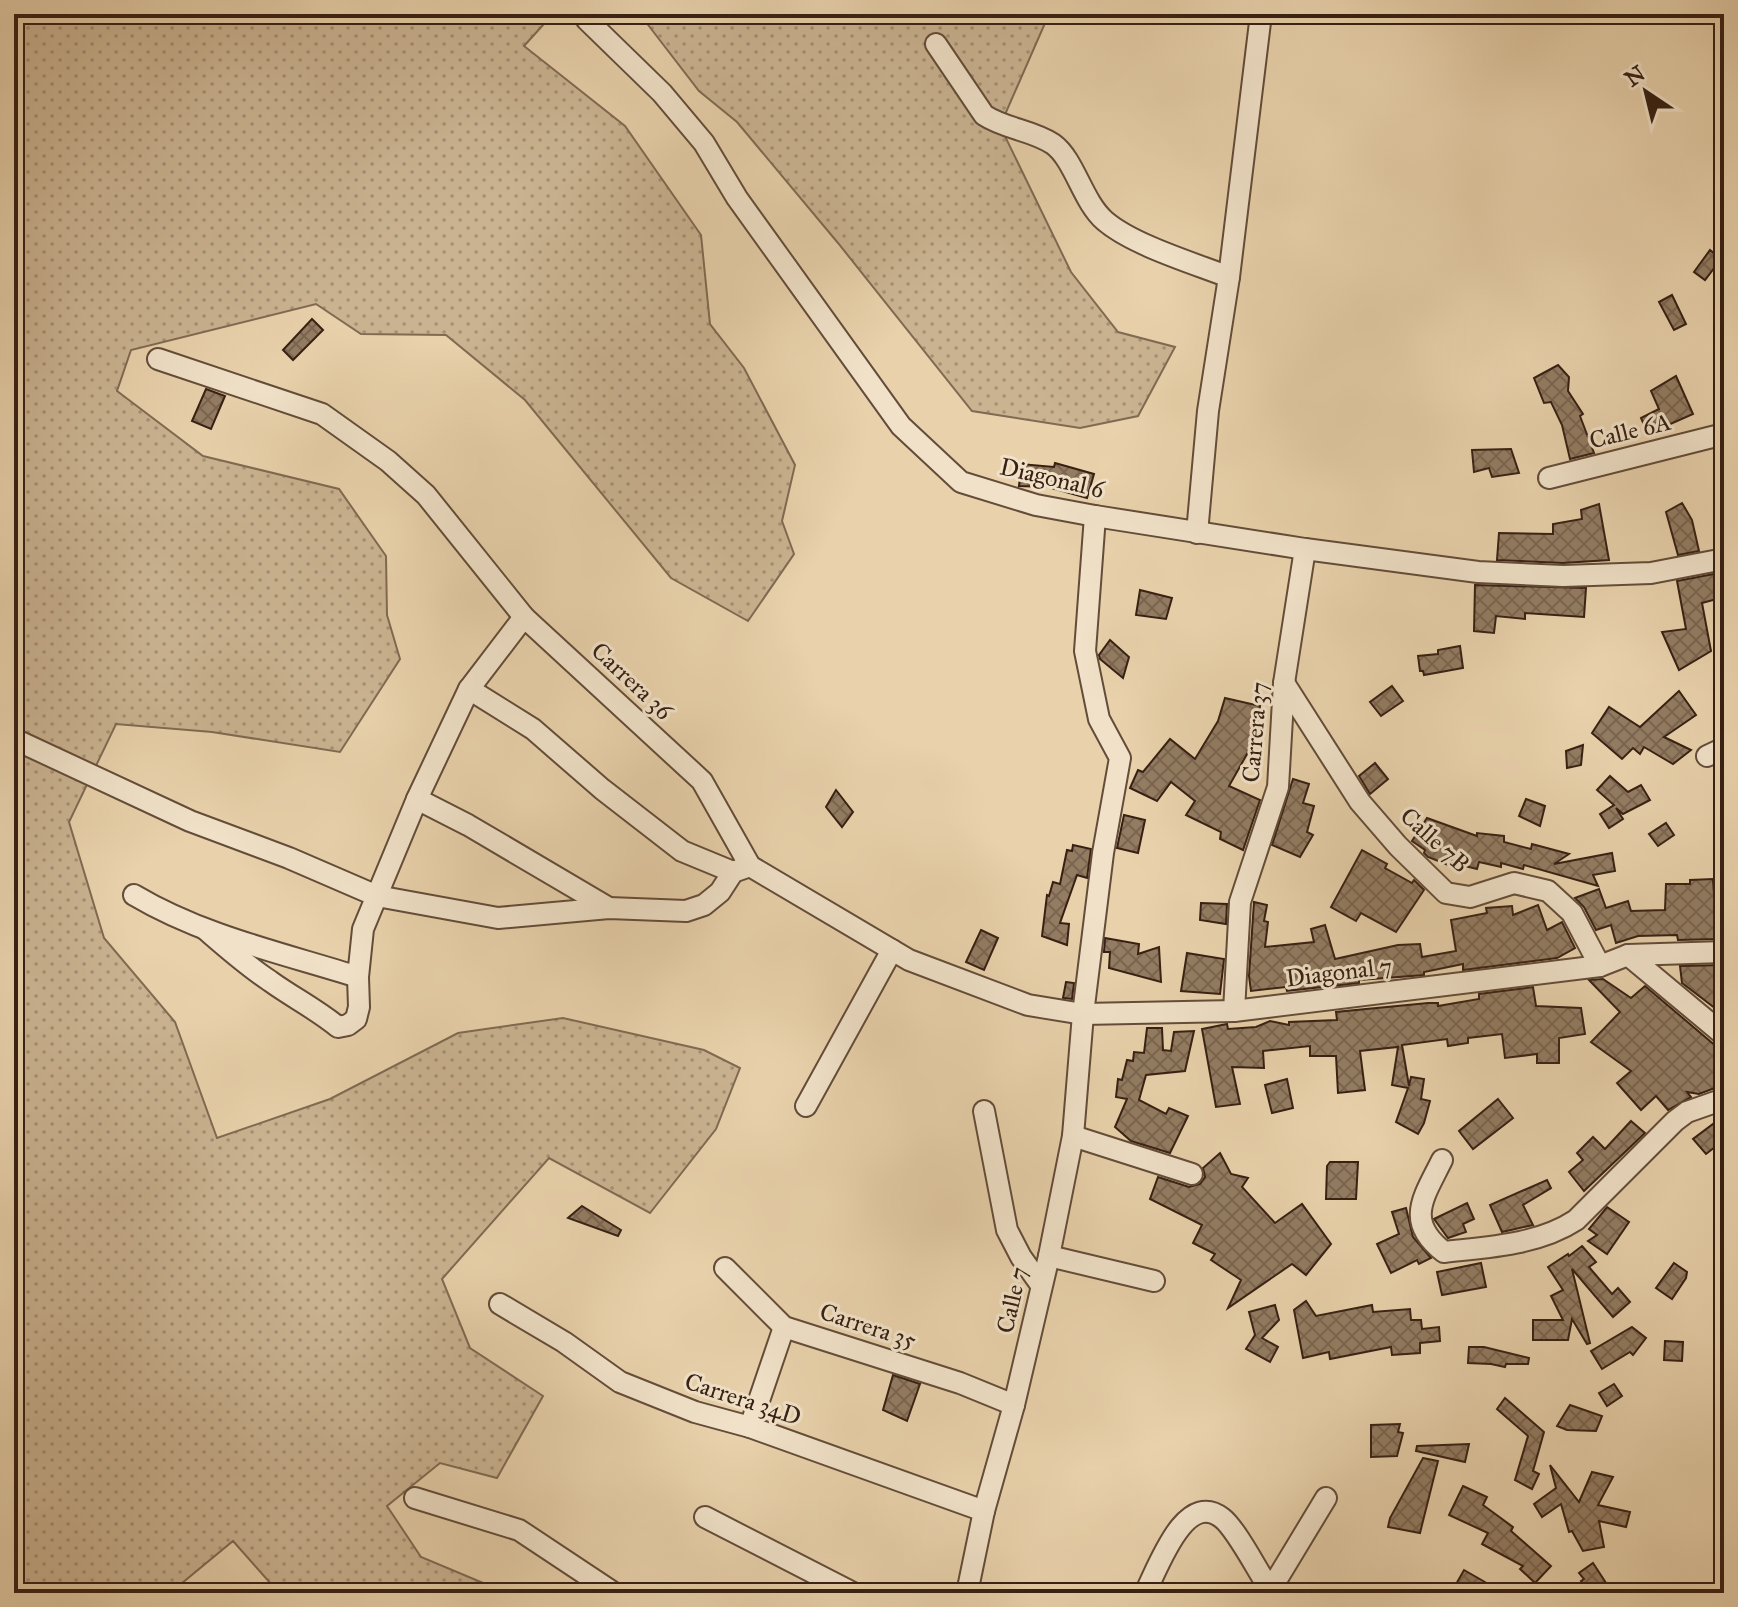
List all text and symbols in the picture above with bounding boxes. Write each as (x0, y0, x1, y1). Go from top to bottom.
north arrow (1606, 52, 1686, 132)
text: N (1619, 59, 1650, 92)
street label: Calle 6A (1586, 406, 1674, 456)
street label: Diagonal 6 (997, 451, 1108, 505)
street label: Carrera 36 (585, 636, 679, 727)
street label: Carrera 37 (1236, 680, 1274, 784)
street label: Calle 7B (1394, 801, 1476, 879)
street label: Diagonal 7 (1284, 951, 1394, 993)
street label: Calle 7 (990, 1264, 1034, 1336)
street label: Carrera 35 (816, 1296, 920, 1356)
street label: Carrera 34D (681, 1366, 805, 1432)

